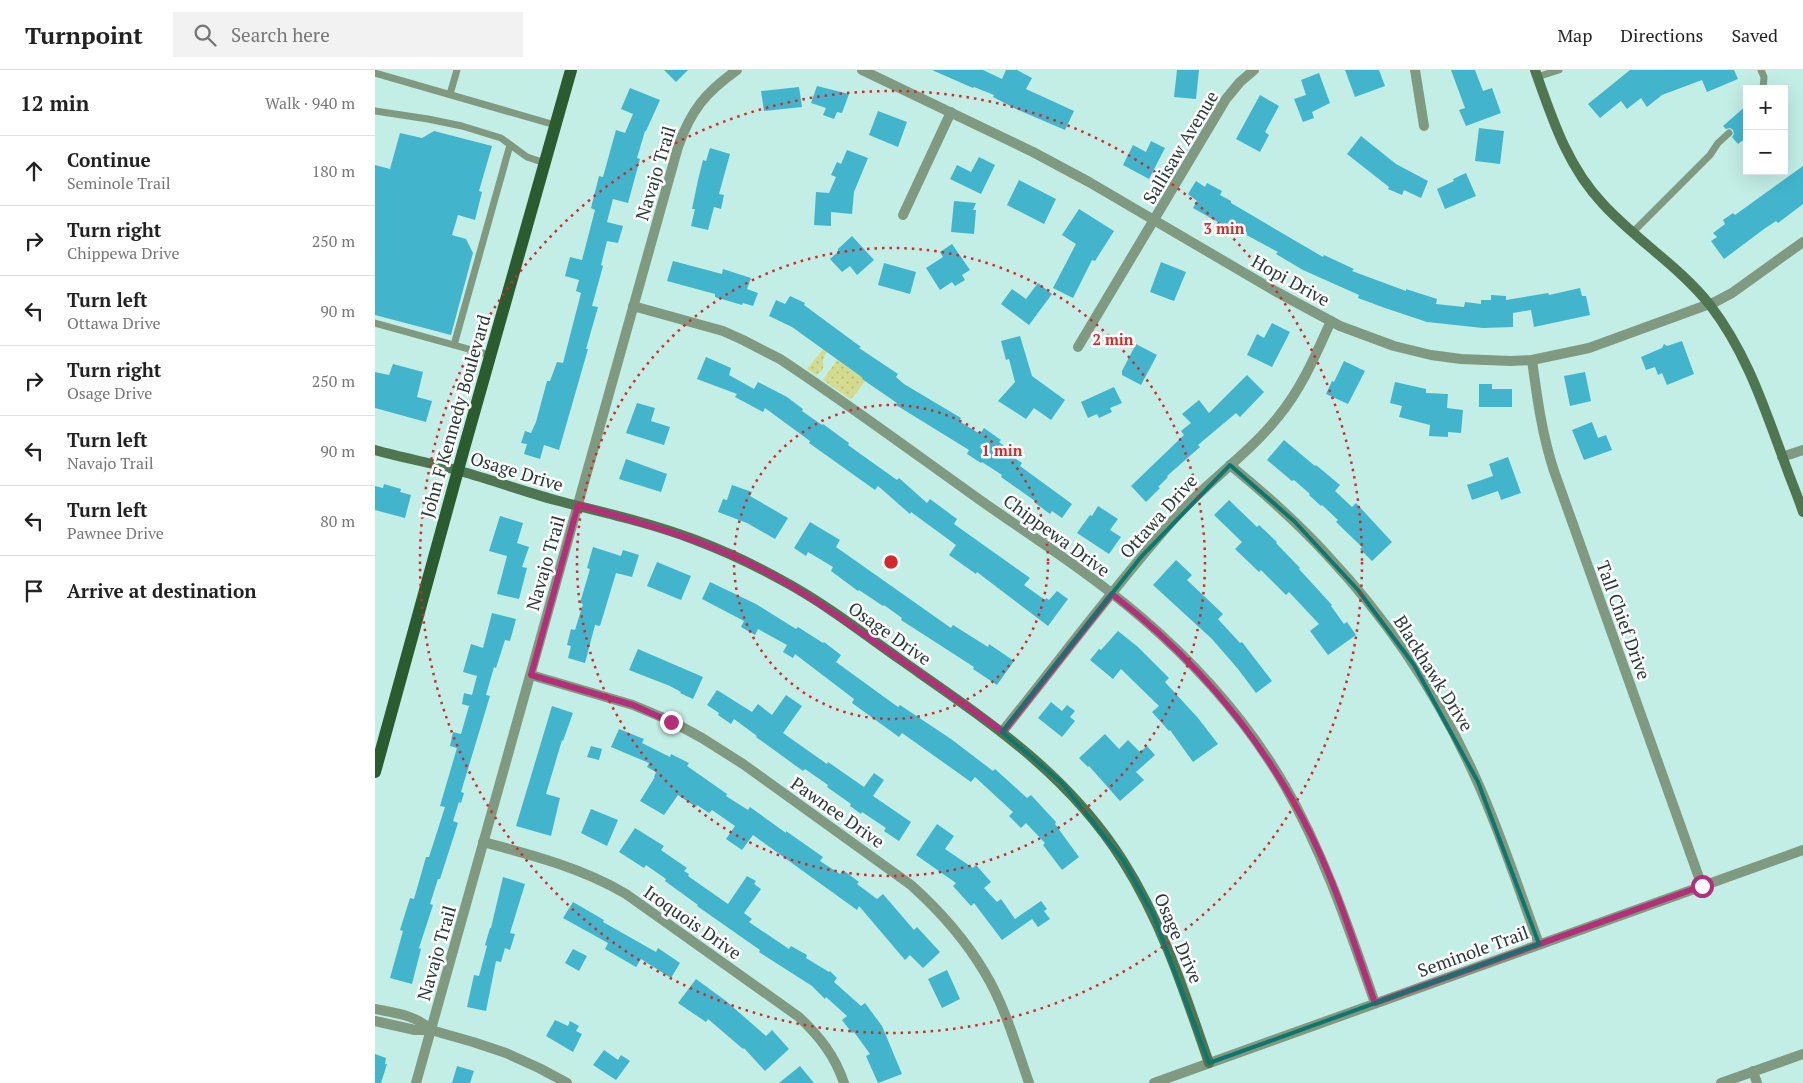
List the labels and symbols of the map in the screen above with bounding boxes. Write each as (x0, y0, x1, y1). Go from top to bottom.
street label: Sallisaw Avenue (1137, 86, 1223, 208)
street label: Navajo Trail (629, 123, 681, 223)
text: 3 min (1203, 218, 1245, 238)
street label: Hopi Drive (1248, 249, 1334, 311)
street label: John F Kennedy Boulevard (414, 312, 496, 520)
text: 2 min (1092, 329, 1134, 349)
text: 1 min (981, 440, 1023, 460)
street label: Osage Drive (468, 445, 566, 497)
street label: Ottawa Drive (1114, 469, 1202, 563)
street label: Chippewa Drive (999, 488, 1115, 582)
street label: Navajo Trail (520, 513, 570, 613)
centre of rings (882, 553, 900, 571)
street label: Tall Chief Drive (1591, 557, 1657, 683)
street label: Osage Drive (844, 596, 936, 670)
street label: Blackhawk Drive (1389, 610, 1479, 736)
route end (660, 711, 683, 734)
street label: Pawnee Drive (786, 771, 890, 853)
route start (1691, 875, 1714, 898)
street label: Iroquois Drive (639, 880, 747, 964)
street label: Osage Drive (1149, 889, 1209, 987)
street label: Navajo Trail (411, 903, 461, 1003)
street label: Seminole Trail (1414, 920, 1532, 982)

